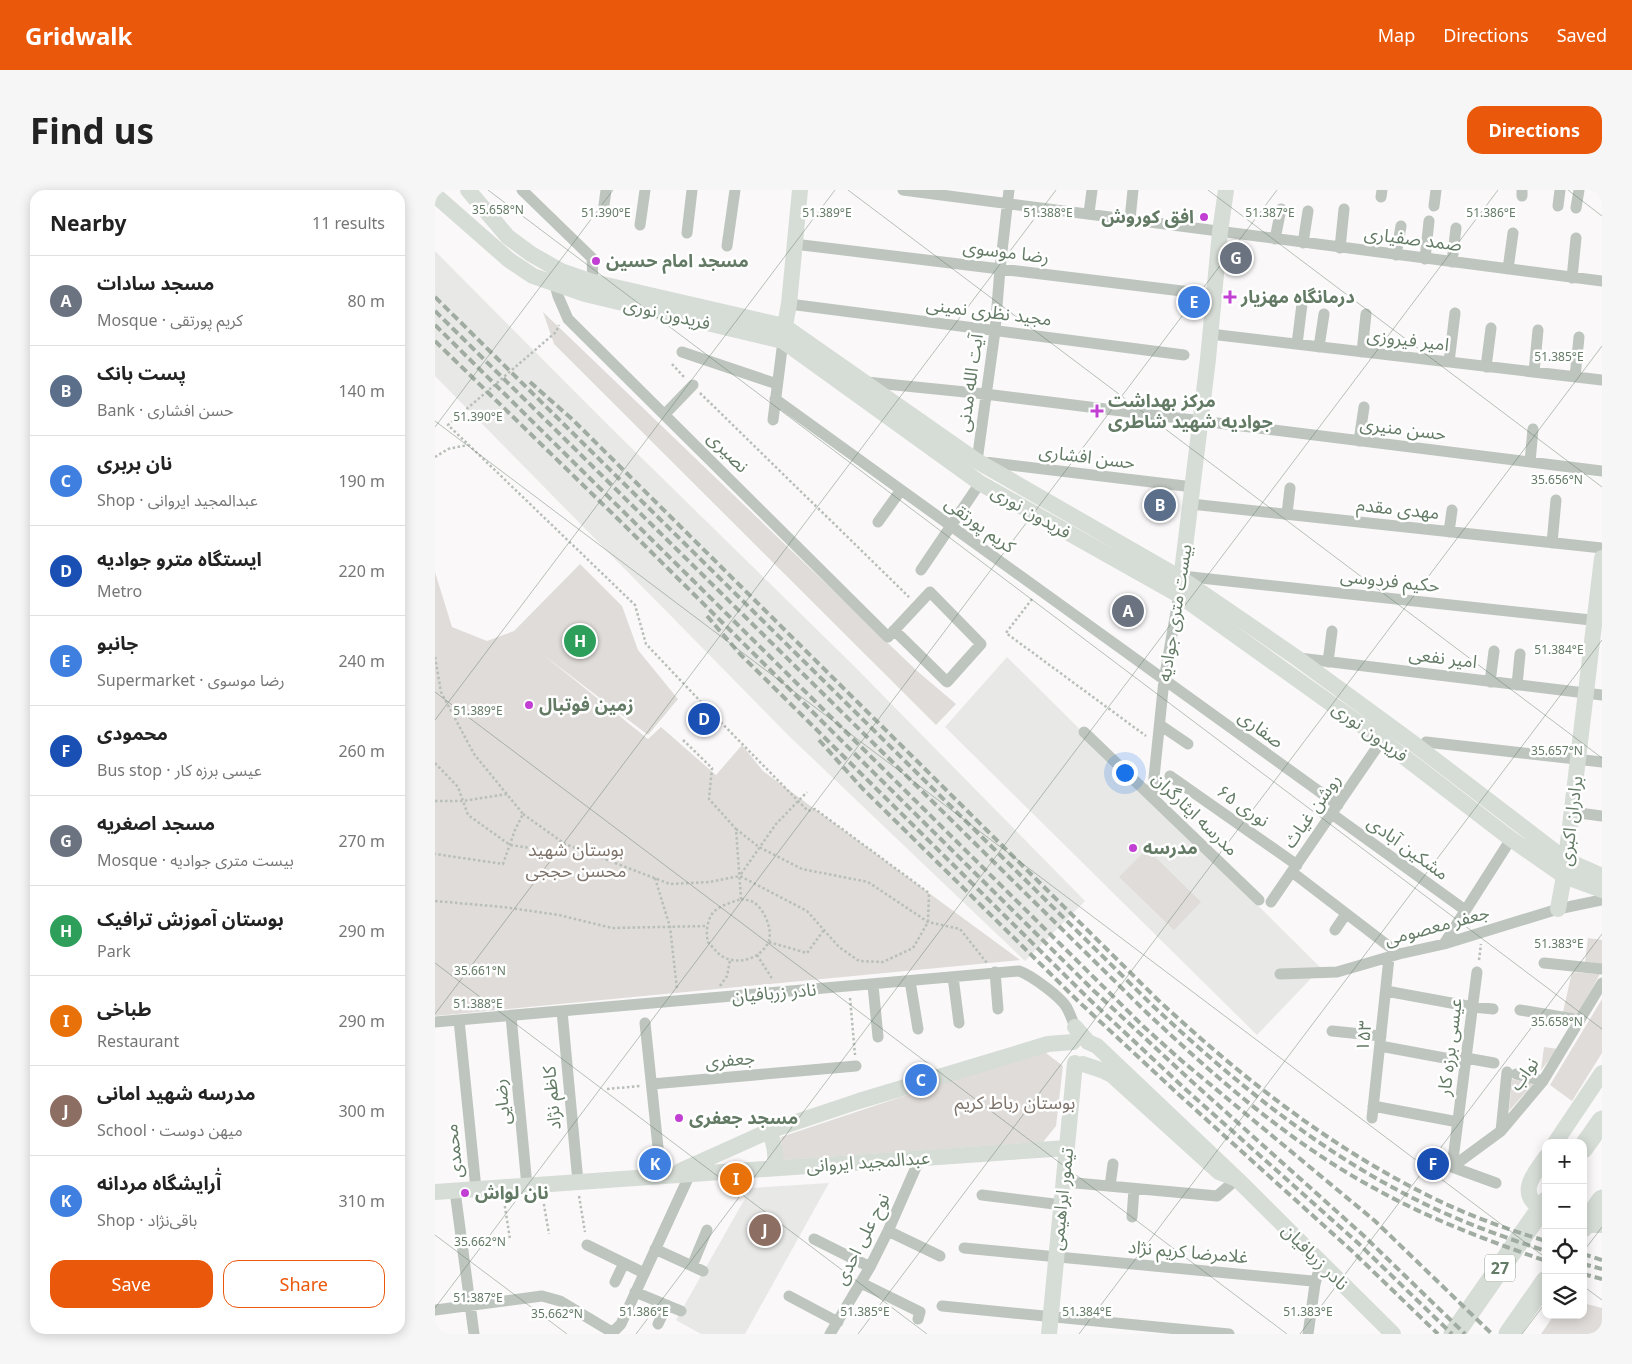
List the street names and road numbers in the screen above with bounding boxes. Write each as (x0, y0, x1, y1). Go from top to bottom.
street label: صمد صفیاری (1363, 220, 1463, 256)
street label: رضا موسوی (962, 234, 1051, 268)
street label: فریدون نوری (622, 291, 713, 335)
street label: مجید نظری نمینی (925, 291, 1053, 331)
street label: امیر فیروزی (1366, 322, 1451, 356)
street label: آیت‌ الله مدنی (950, 331, 988, 433)
street label: حسن منیری (1359, 411, 1448, 445)
street label: نصیری (703, 425, 755, 477)
street label: حسن افشاری (1038, 438, 1137, 474)
street label: فریدون نوری (987, 479, 1076, 544)
street label: کریم پورتقی (939, 490, 1021, 560)
street label: مهدی مقدم (1355, 492, 1441, 527)
street label: بیست متری جوادیه (1151, 542, 1197, 683)
street label: حکیم فردوسی (1339, 563, 1441, 599)
street label: امیر نفعی (1408, 641, 1479, 673)
street label: فریدون نوری (1328, 696, 1413, 767)
street label: صفاری (1234, 704, 1289, 753)
street label: مدرسه ایثارگران (1148, 768, 1242, 860)
street label: روشن غیاث (1277, 769, 1346, 852)
street label: برادران اکبری (1553, 774, 1587, 867)
street label: نوری ۶۵ (1213, 778, 1275, 832)
street label: مشکین آبادی (1363, 810, 1454, 885)
street label: جعفر معصومی (1382, 899, 1492, 951)
street label: نادر زربافیان (731, 976, 817, 1008)
street label: عیسی برزه کار (1431, 997, 1467, 1098)
street label: ۱۵۳ (1349, 1019, 1377, 1053)
street label: جعفری (704, 1045, 756, 1073)
street label: نواب (1503, 1052, 1543, 1095)
street label: کاظم نژاد (536, 1064, 568, 1131)
street label: رضایی (487, 1078, 515, 1126)
street label: محمدی (438, 1123, 468, 1179)
street label: عبدالمجید ایروانی (805, 1145, 931, 1177)
street label: تیمور ابراهیمی (1044, 1146, 1078, 1251)
street label: نوح علی احدی (828, 1189, 896, 1289)
street label: نادر زربافیان (1277, 1218, 1354, 1295)
street label: غلامرضا کریم نژاد (1127, 1234, 1249, 1270)
road number: 27 (1485, 1254, 1515, 1282)

